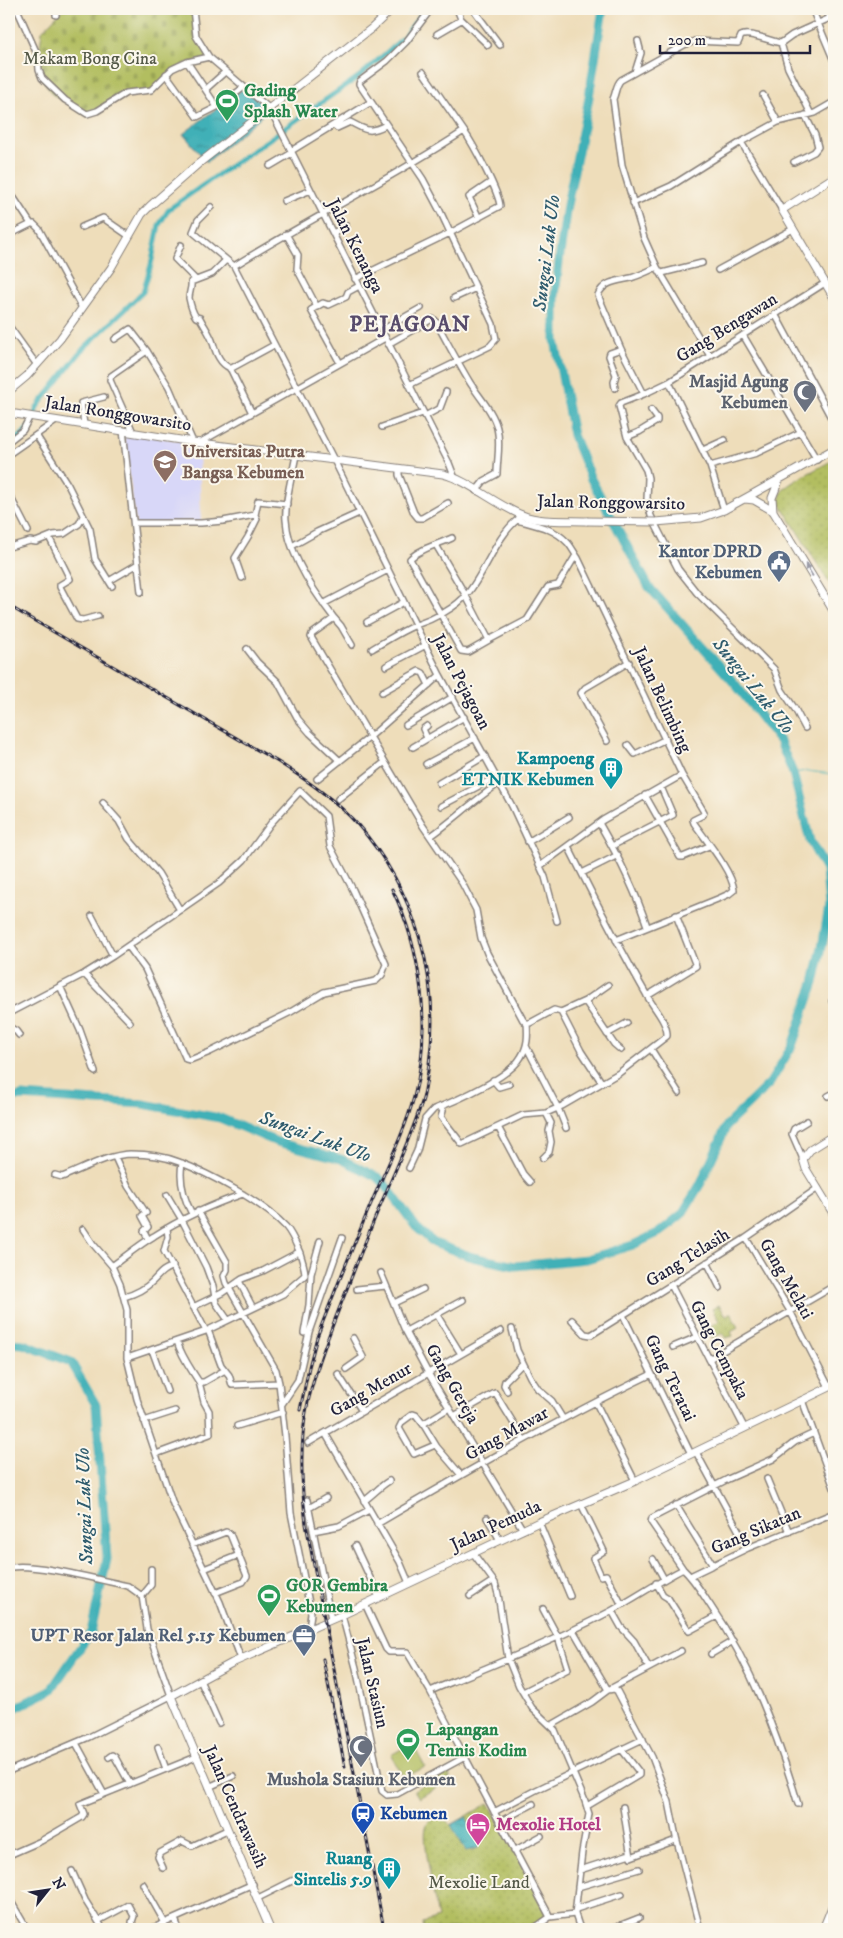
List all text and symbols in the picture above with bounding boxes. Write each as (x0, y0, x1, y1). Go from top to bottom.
scale bar (660, 22, 810, 54)
text: 200 m (668, 31, 706, 50)
park label: Makam Bong Cina (23, 48, 157, 70)
place label: Gading Splash Water (244, 80, 338, 123)
sports icon: Gading Splash Water (214, 88, 240, 122)
street label: Jalan Kenanga (321, 193, 388, 297)
water label: Sungai Luk Ulo (528, 194, 566, 313)
street label: Gang Bengawan (672, 288, 782, 368)
district label: PEJAGOAN (349, 311, 471, 338)
place label: Masjid Agung Kebumen (689, 371, 789, 414)
mosque icon: Masjid Agung Kebumen (792, 379, 818, 413)
street label: Jalan Ronggowarsito (41, 391, 193, 436)
place label: Universitas Putra Bangsa Kebumen (182, 441, 305, 484)
school or university icon: Universitas Putra Bangsa Kebumen (152, 449, 178, 483)
street label: Jalan Ronggowarsito (535, 491, 685, 515)
place label: Kantor DPRD Kebumen (658, 541, 763, 584)
public building icon: Kantor DPRD Kebumen (766, 549, 792, 583)
one-way arrow (805, 564, 814, 577)
street label: Jalan Pejagoan (426, 629, 496, 734)
water label: Sungai Luk Ulo (707, 633, 799, 739)
street label: Jalan Belimbing (627, 642, 696, 757)
place label: Kampoeng ETNIK Kebumen (462, 748, 595, 791)
building icon: Kampoeng ETNIK Kebumen (598, 756, 624, 790)
water label: Sungai Luk Ulo (255, 1106, 374, 1168)
street label: Gang Telasih (642, 1223, 734, 1292)
street label: Gang Melati (754, 1235, 818, 1323)
street label: Gang Cempaka (685, 1297, 754, 1404)
street label: Gang Teratai (640, 1331, 700, 1425)
street label: Gang Gereja (420, 1340, 484, 1428)
street label: Gang Menur (326, 1358, 416, 1422)
street label: Gang Mawar (461, 1402, 553, 1466)
water label: Sungai Luk Ulo (71, 1447, 99, 1566)
street label: Jalan Pemuda (445, 1495, 545, 1557)
street label: Gang Sikatan (708, 1502, 805, 1560)
place label: GOR Gembira Kebumen (286, 1575, 388, 1618)
sports icon: GOR Gembira Kebumen (256, 1583, 282, 1617)
office icon: UPT Resor Jalan Rel 5.15 Kebumen (291, 1623, 317, 1657)
place label: UPT Resor Jalan Rel 5.15 Kebumen (31, 1625, 287, 1647)
street label: Jalan Stasiun (350, 1634, 393, 1731)
place label: Lapangan Tennis Kodim (425, 1719, 527, 1762)
sports icon: Lapangan Tennis Kodim (395, 1727, 421, 1761)
mosque icon: Mushola Stasiun Kebumen (348, 1734, 374, 1768)
street label: Jalan Cendrawasih (197, 1740, 272, 1872)
place label: Mushola Stasiun Kebumen (267, 1769, 456, 1791)
station icon: Kebumen (350, 1801, 376, 1835)
place label: Kebumen (380, 1803, 448, 1825)
hotel icon: Mexolie Hotel (465, 1812, 491, 1846)
place label: Mexolie Hotel (496, 1814, 601, 1836)
place label: Ruang Sintelis 5.9 (294, 1848, 373, 1891)
building icon: Ruang Sintelis 5.9 (376, 1856, 402, 1890)
north arrow (22, 1866, 72, 1916)
park label: Mexolie Land (428, 1872, 530, 1894)
text: N (48, 1875, 69, 1894)

